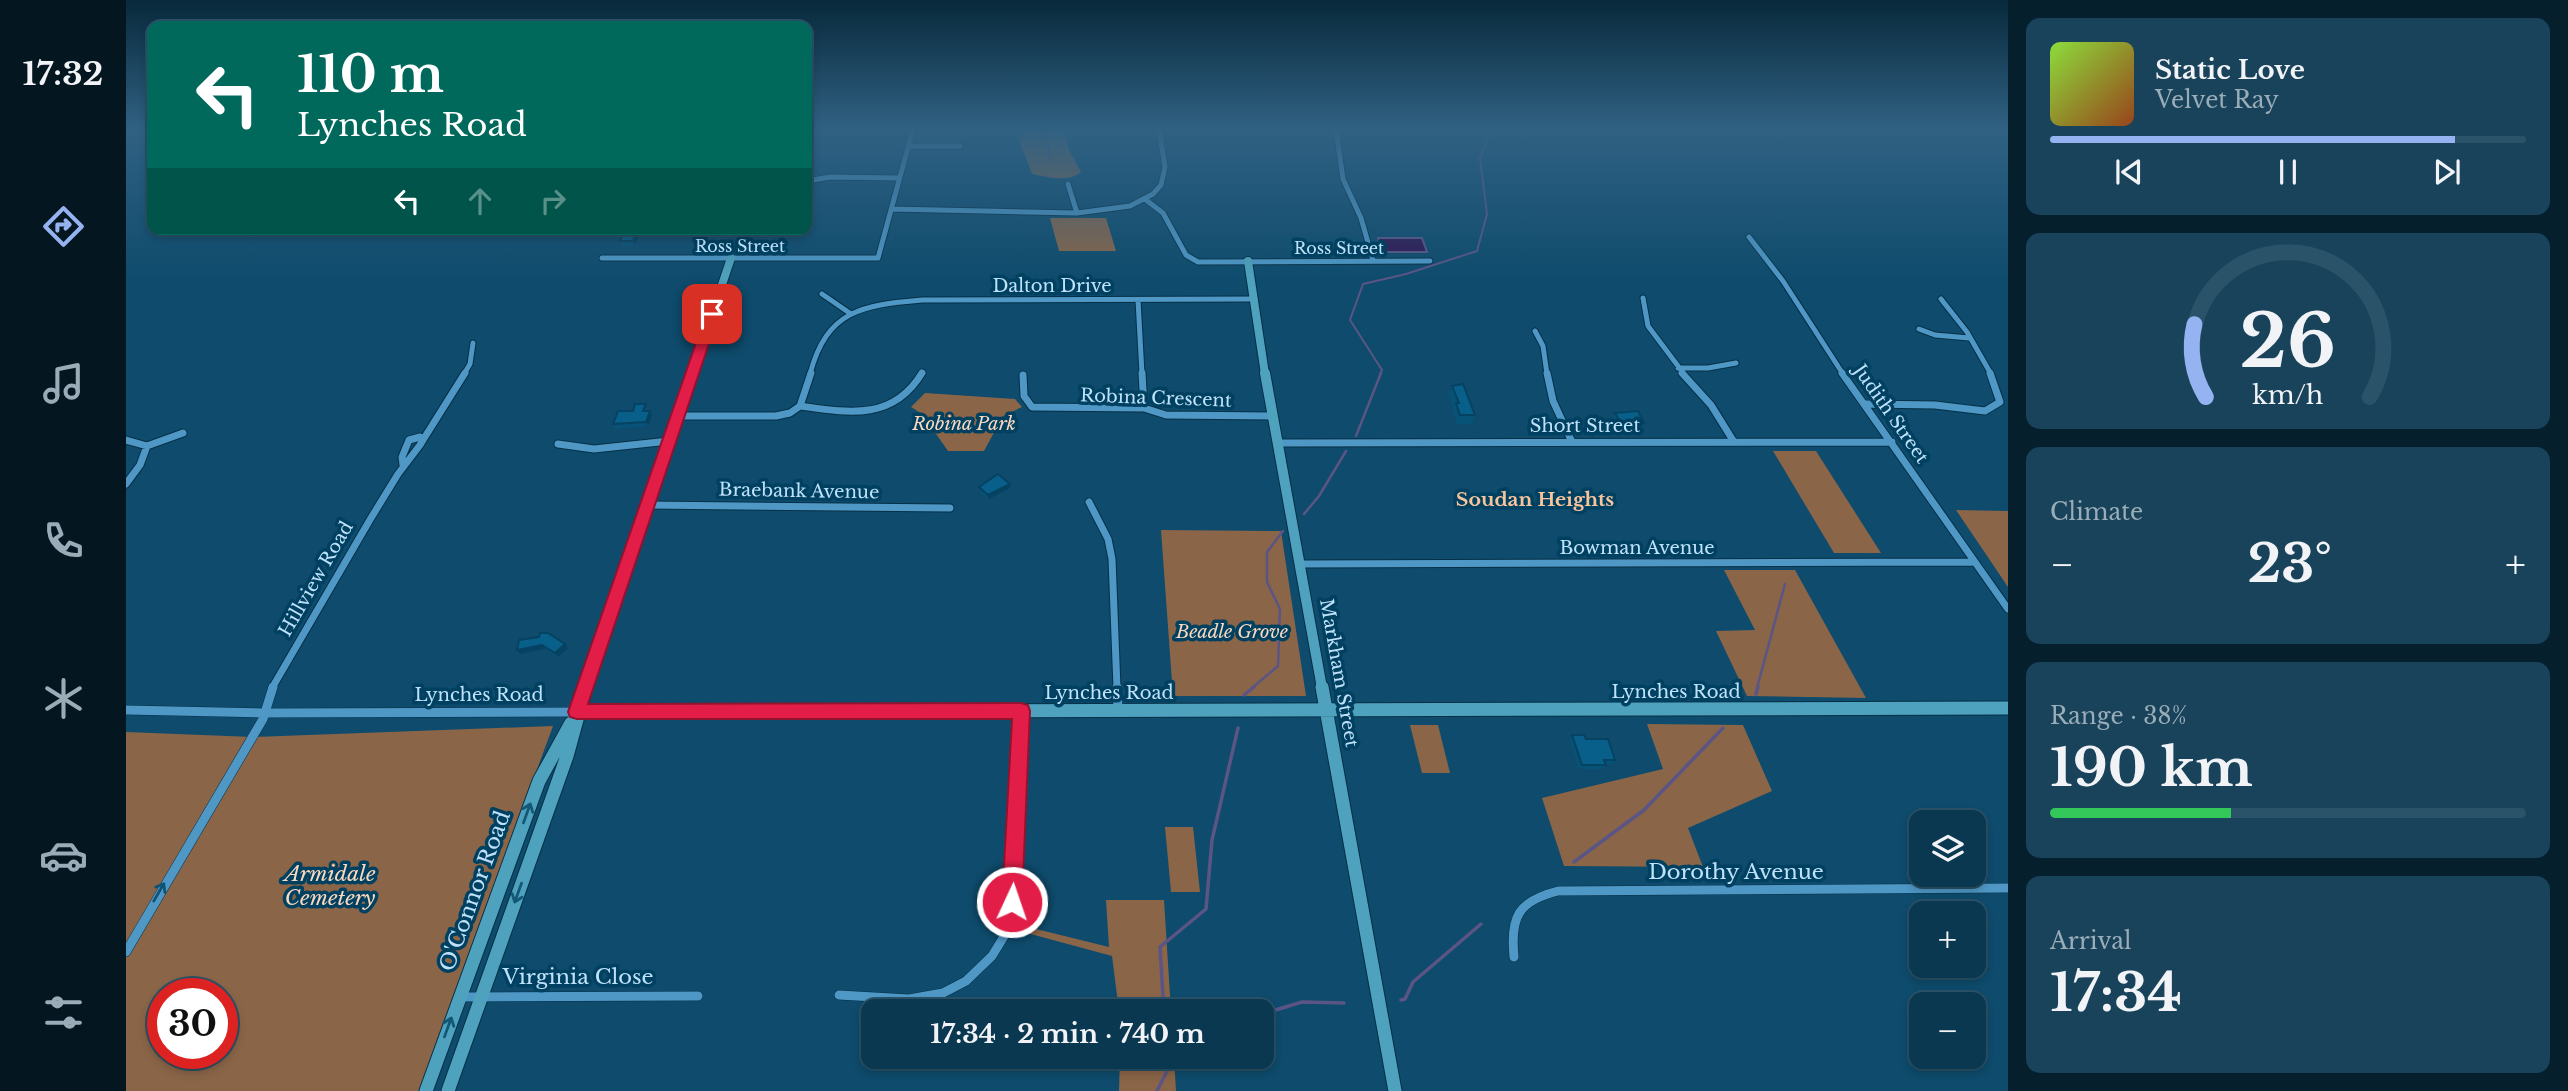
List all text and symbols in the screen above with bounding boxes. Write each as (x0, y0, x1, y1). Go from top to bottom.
text: 110 m (297, 44, 444, 105)
icon: left (182, 49, 273, 140)
text: 17:32 (23, 54, 103, 94)
text: Static Love (2155, 54, 2305, 86)
text: Velvet Ray (2155, 86, 2279, 114)
text: Lynches Road (297, 105, 527, 145)
icon: previous (2110, 153, 2148, 191)
icon: pause (2269, 153, 2307, 191)
icon: next (2428, 153, 2466, 191)
icon: left (388, 182, 426, 220)
icon: ahead (461, 182, 499, 220)
icon: right (534, 182, 572, 220)
icon: directions (39, 202, 88, 251)
street label: Ross Street (695, 236, 785, 256)
street label: Ross Street (1294, 238, 1384, 258)
street label: Dalton Drive (992, 275, 1112, 297)
pin (682, 284, 742, 344)
icon: arrive (693, 295, 731, 333)
text: 26 (2240, 296, 2336, 387)
icon: music (39, 359, 88, 408)
street label: Judith Street (1848, 359, 1933, 468)
text: km/h (2253, 380, 2323, 411)
street label: Robina Crescent (1080, 384, 1232, 412)
park label: Robina Park (911, 413, 1016, 435)
street label: Short Street (1530, 415, 1640, 437)
street label: Braebank Avenue (718, 479, 880, 503)
district label: Soudan Heights (1456, 488, 1614, 511)
text: Climate (2050, 498, 2143, 526)
icon: phone (39, 516, 88, 565)
street label: Hillview Road (274, 517, 358, 641)
text: 23° (2247, 532, 2332, 596)
street label: Bowman Avenue (1559, 537, 1715, 559)
text: − (2050, 541, 2074, 588)
text: + (2505, 541, 2526, 588)
street label: Markham Street (1315, 597, 1363, 749)
park label: Beadle Grove (1175, 621, 1288, 643)
icon: climate (39, 674, 88, 723)
street label: Lynches Road (1611, 681, 1741, 703)
street label: Lynches Road (1044, 682, 1174, 704)
street label: Lynches Road (414, 684, 544, 706)
text: Range · 38% (2050, 702, 2187, 730)
text: 190 km (2050, 736, 2253, 800)
one-way arrow (521, 803, 534, 825)
street label: O'Connor Road (434, 807, 516, 975)
map controls (1909, 810, 1986, 1069)
button: layers (1909, 810, 1986, 887)
icon: car (39, 831, 88, 880)
street label: Dorothy Avenue (1648, 859, 1824, 885)
park label: Armidale Cemetery (282, 861, 376, 911)
position arrow (975, 865, 1049, 939)
one-way arrow (511, 881, 523, 903)
one-way arrow (153, 882, 167, 902)
button: + (1909, 901, 1986, 978)
text: Arrival (2050, 927, 2131, 955)
text: 17:34 (2050, 961, 2182, 1025)
street label: Virginia Close (501, 964, 654, 990)
speed limit sign: 30 (147, 978, 238, 1069)
icon: filters (39, 988, 88, 1037)
button: − (1909, 992, 1986, 1069)
one-way arrow (443, 1016, 455, 1038)
text: 17:34 · 2 min · 740 m (930, 1018, 1205, 1050)

